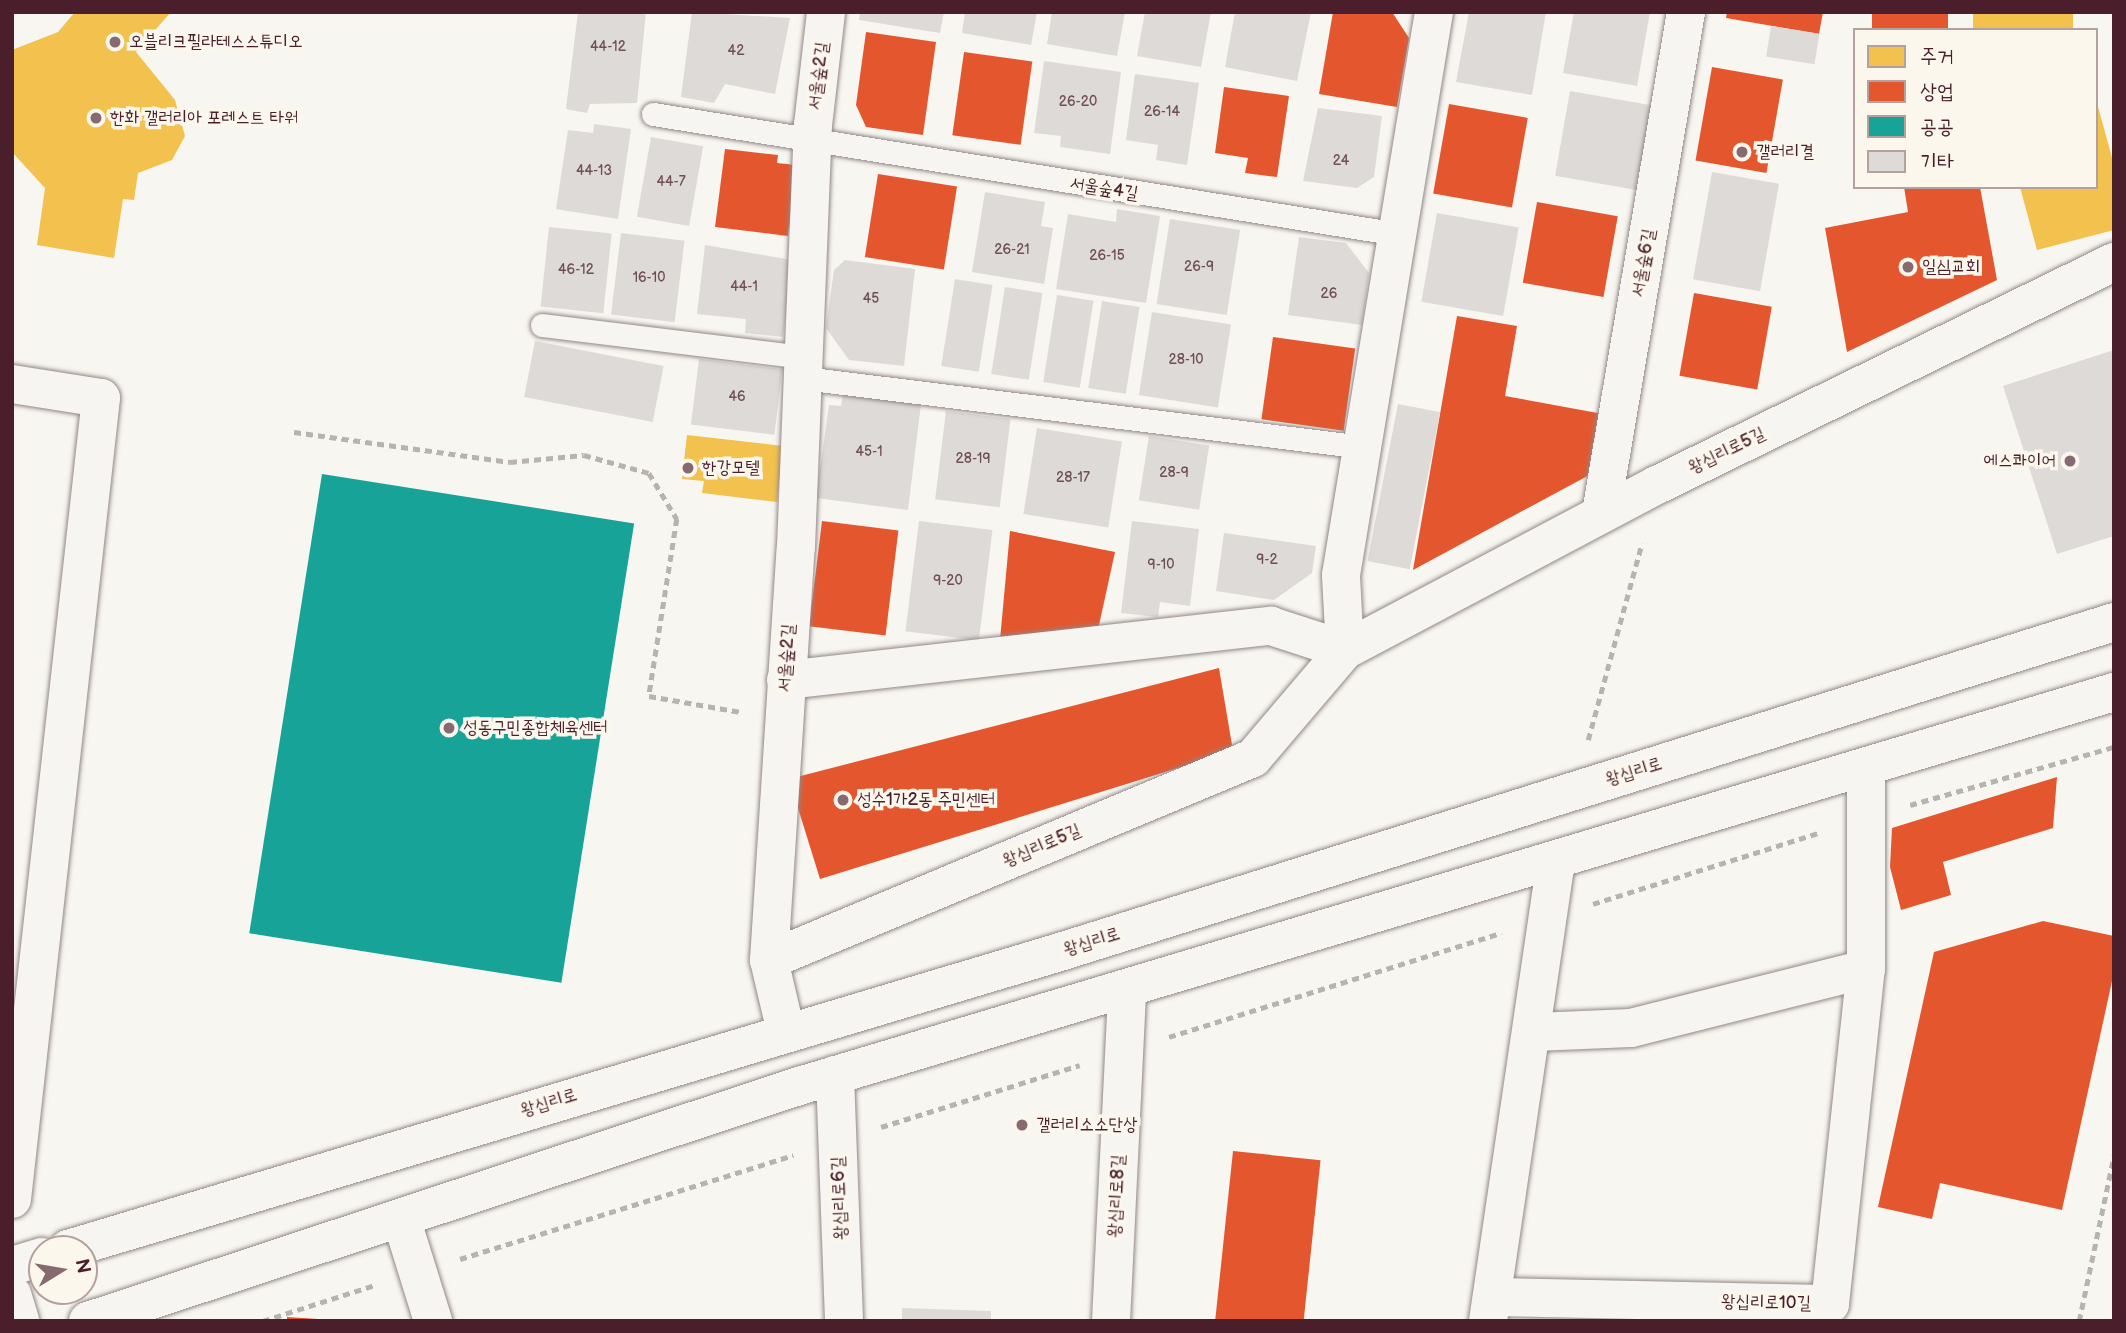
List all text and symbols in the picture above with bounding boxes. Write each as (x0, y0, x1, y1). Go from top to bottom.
legend (1853, 28, 2098, 189)
place label: 오블리크필라테스스튜디오 (129, 31, 303, 53)
marker: 오블리크필라테스스튜디오 (107, 34, 123, 50)
house number: 44-12 (590, 39, 626, 55)
street label: 서울숲2길 (804, 41, 834, 111)
house number: 42 (728, 43, 744, 59)
text: 주거 (1920, 44, 1954, 69)
text: 상업 (1920, 79, 1954, 104)
house number: 26-20 (1059, 94, 1097, 110)
house number: 26-14 (1144, 104, 1180, 120)
place label: 한화 갤러리아 포레스트 타워 (110, 107, 298, 129)
marker: 한화 갤러리아 포레스트 타워 (88, 110, 104, 126)
text: 공공 (1920, 114, 1954, 139)
place label: 갤러리결 (1756, 141, 1814, 163)
marker: 갤러리결 (1734, 144, 1750, 160)
text: 기타 (1920, 149, 1954, 174)
house number: 24 (1333, 153, 1349, 169)
house number: 44-13 (576, 163, 612, 179)
street label: 서울숲4길 (1068, 173, 1140, 205)
house number: 44-7 (656, 174, 686, 190)
street label: 서울숲6길 (1627, 227, 1661, 299)
house number: 26-21 (994, 242, 1030, 258)
house number: 26-15 (1089, 248, 1125, 264)
place label: 일심교회 (1922, 256, 1980, 278)
house number: 26-9 (1184, 259, 1214, 275)
marker: 일심교회 (1900, 259, 1916, 275)
house number: 46-12 (558, 262, 594, 278)
house number: 16-10 (633, 270, 665, 286)
house number: 44-1 (730, 279, 758, 295)
house number: 26 (1321, 286, 1337, 302)
house number: 45 (863, 291, 879, 307)
house number: 28-10 (1168, 352, 1204, 368)
house number: 46 (728, 389, 746, 405)
street label: 왕십리로5길 (1685, 423, 1769, 479)
house number: 45-1 (855, 444, 883, 460)
place label: 에스콰이어 (1984, 450, 2056, 472)
house number: 28-19 (955, 451, 991, 467)
marker: 에스콰이어 (2062, 453, 2078, 469)
place label: 한강모텔 (702, 457, 760, 479)
marker: 한강모텔 (680, 460, 696, 476)
house number: 28-9 (1159, 465, 1189, 481)
house number: 28-17 (1056, 470, 1090, 486)
house number: 9-2 (1256, 552, 1278, 568)
house number: 9-10 (1148, 557, 1174, 573)
house number: 9-20 (933, 573, 963, 589)
street label: 서울숲2길 (774, 623, 800, 693)
place label: 성동구민종합체육센터 (463, 717, 608, 739)
marker: 성동구민종합체육센터 (441, 720, 457, 736)
street label: 왕십리로 (1603, 753, 1665, 791)
place label: 성수1가2동 주민센터 (857, 789, 995, 811)
marker: 성수1가2동 주민센터 (835, 792, 851, 808)
street label: 왕십리로5길 (1000, 820, 1084, 872)
street label: 왕십리로 (1061, 923, 1123, 961)
street label: 왕십리로 (518, 1084, 580, 1122)
place label: 갤러리소소단상 (1036, 1114, 1137, 1136)
marker: 갤러리소소단상 (1014, 1117, 1030, 1133)
street label: 왕십리로8길 (1104, 1154, 1130, 1238)
street label: 왕십리로6길 (828, 1156, 852, 1240)
north arrow (28, 1235, 98, 1305)
text: N (69, 1257, 95, 1275)
street label: 왕십리로10길 (1721, 1291, 1811, 1315)

